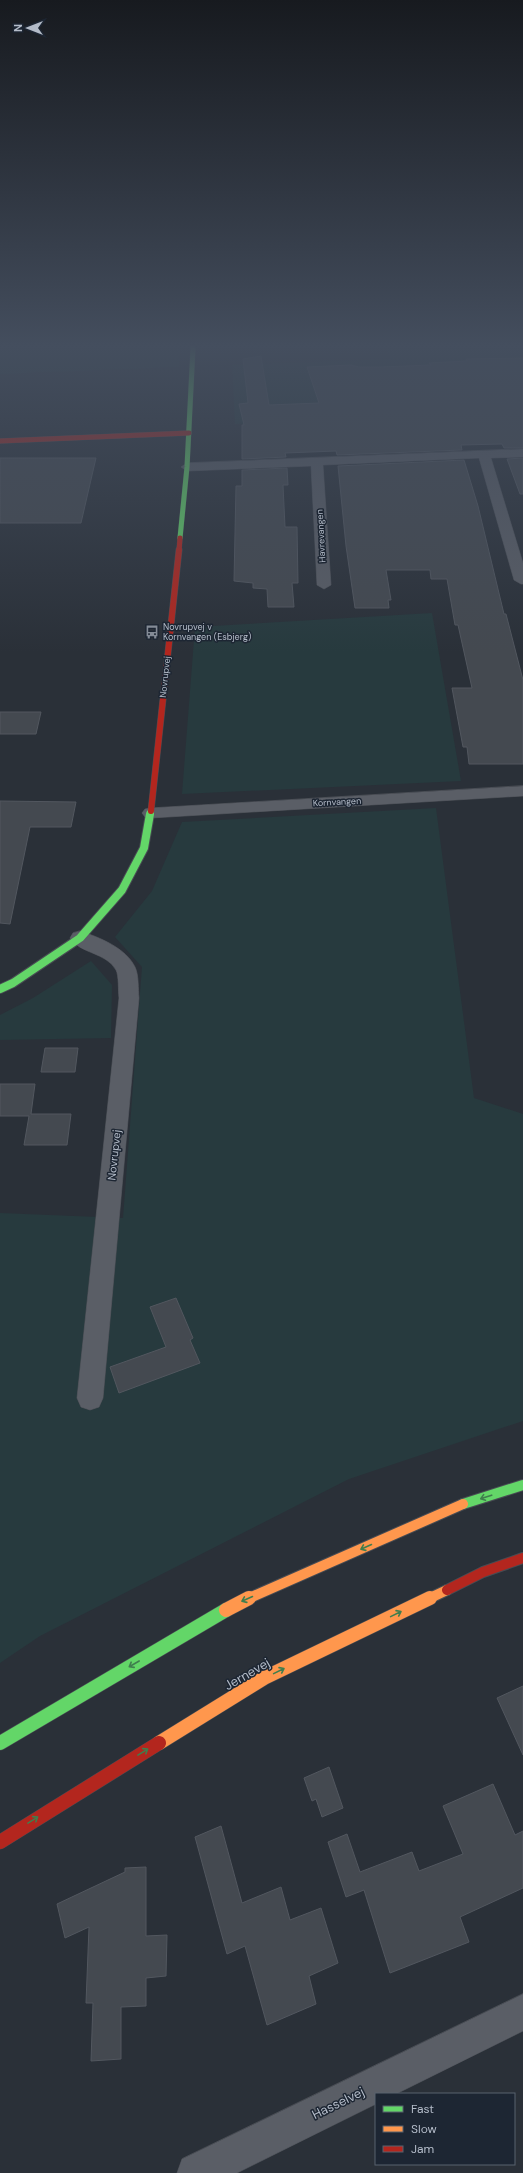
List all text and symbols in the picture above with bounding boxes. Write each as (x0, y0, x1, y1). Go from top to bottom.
north arrow (8, 8, 48, 48)
text: N (11, 24, 25, 32)
street label: Havrevangen (314, 509, 328, 563)
place label: Novrupvej v Kornvangen (Esbjerg) (163, 621, 251, 643)
bus stop icon: Novrupvej v Kornvangen (Esbjerg) (144, 624, 160, 640)
street label: Novrupvej (157, 656, 173, 698)
street label: Kornvangen (313, 795, 361, 809)
street label: Novrupvej (104, 1129, 124, 1181)
one-way arrow (480, 1493, 492, 1501)
one-way arrow (360, 1543, 372, 1551)
one-way arrow (241, 1596, 253, 1603)
one-way arrow (389, 1610, 401, 1617)
street label: Jernevej (221, 1654, 273, 1694)
one-way arrow (128, 1660, 140, 1668)
one-way arrow (272, 1667, 284, 1674)
one-way arrow (137, 1748, 148, 1756)
one-way arrow (27, 1816, 39, 1824)
street label: Hasselvej (309, 2083, 367, 2123)
legend (375, 2093, 515, 2165)
text: Fast (411, 2101, 434, 2117)
text: Slow (411, 2121, 437, 2137)
text: Jam (411, 2141, 434, 2157)

